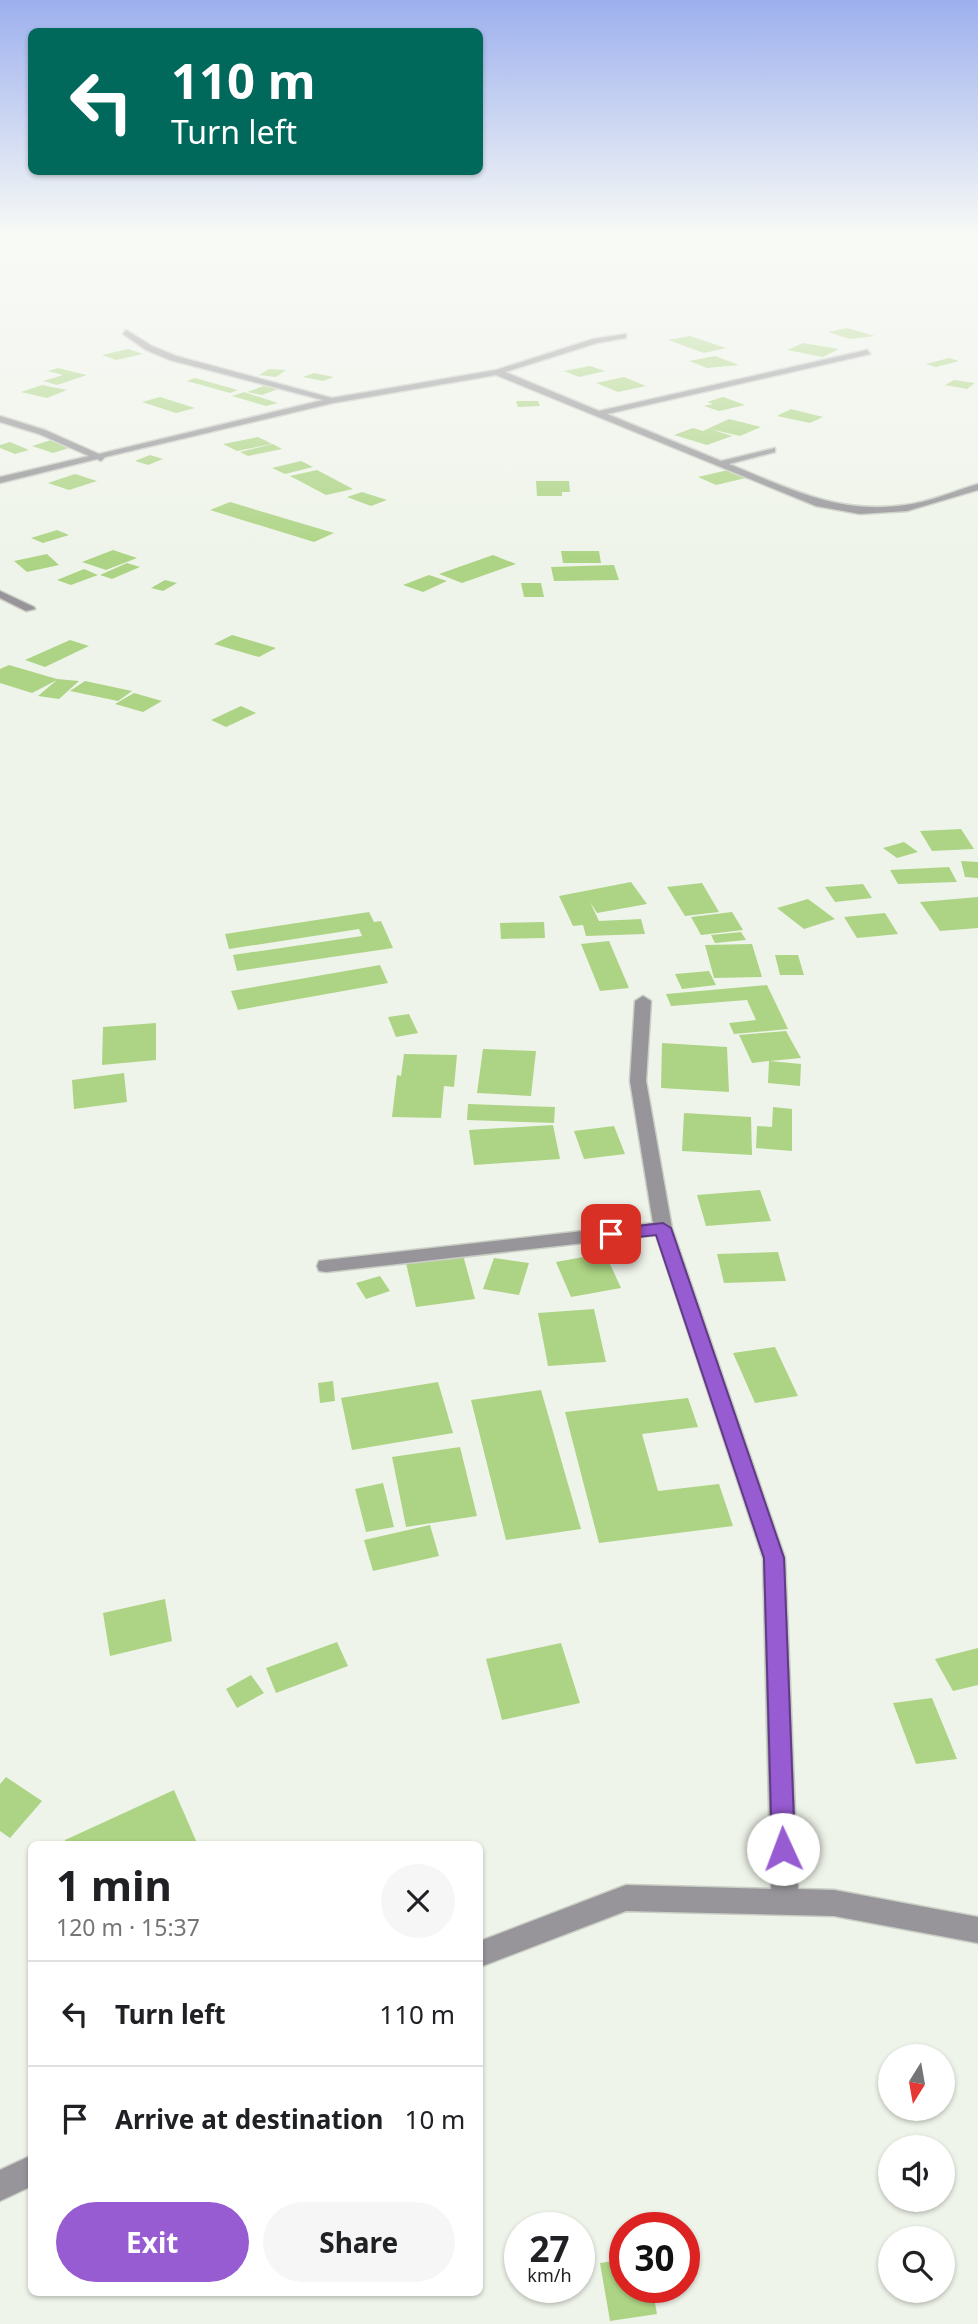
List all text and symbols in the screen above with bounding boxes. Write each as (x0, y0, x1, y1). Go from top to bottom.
text: 110 m (171, 47, 316, 113)
icon: left (56, 56, 147, 147)
text: Turn left (171, 110, 297, 153)
pin (581, 1204, 641, 1264)
icon: arrive (592, 1215, 630, 1253)
position arrow (746, 1812, 820, 1886)
text: 1 min (56, 1856, 172, 1913)
button: close (381, 1864, 455, 1938)
text: 120 m · 15:37 (56, 1911, 200, 1943)
icon: left (56, 1995, 94, 2033)
text: Turn left (115, 1996, 226, 2032)
text: 110 m (379, 1996, 455, 2032)
north arrow (878, 2044, 956, 2121)
map controls (878, 2044, 955, 2303)
icon: arrive (56, 2100, 94, 2138)
text: Arrive at destination (115, 2101, 384, 2137)
text: 10 m (405, 2101, 465, 2137)
button: sound (878, 2135, 955, 2212)
button: Exit (56, 2202, 249, 2282)
button: Share (263, 2202, 455, 2282)
speed limit sign: 30 (609, 2212, 700, 2303)
text: 27 (529, 2225, 570, 2272)
button: search (878, 2226, 955, 2303)
text: km/h (527, 2263, 572, 2287)

